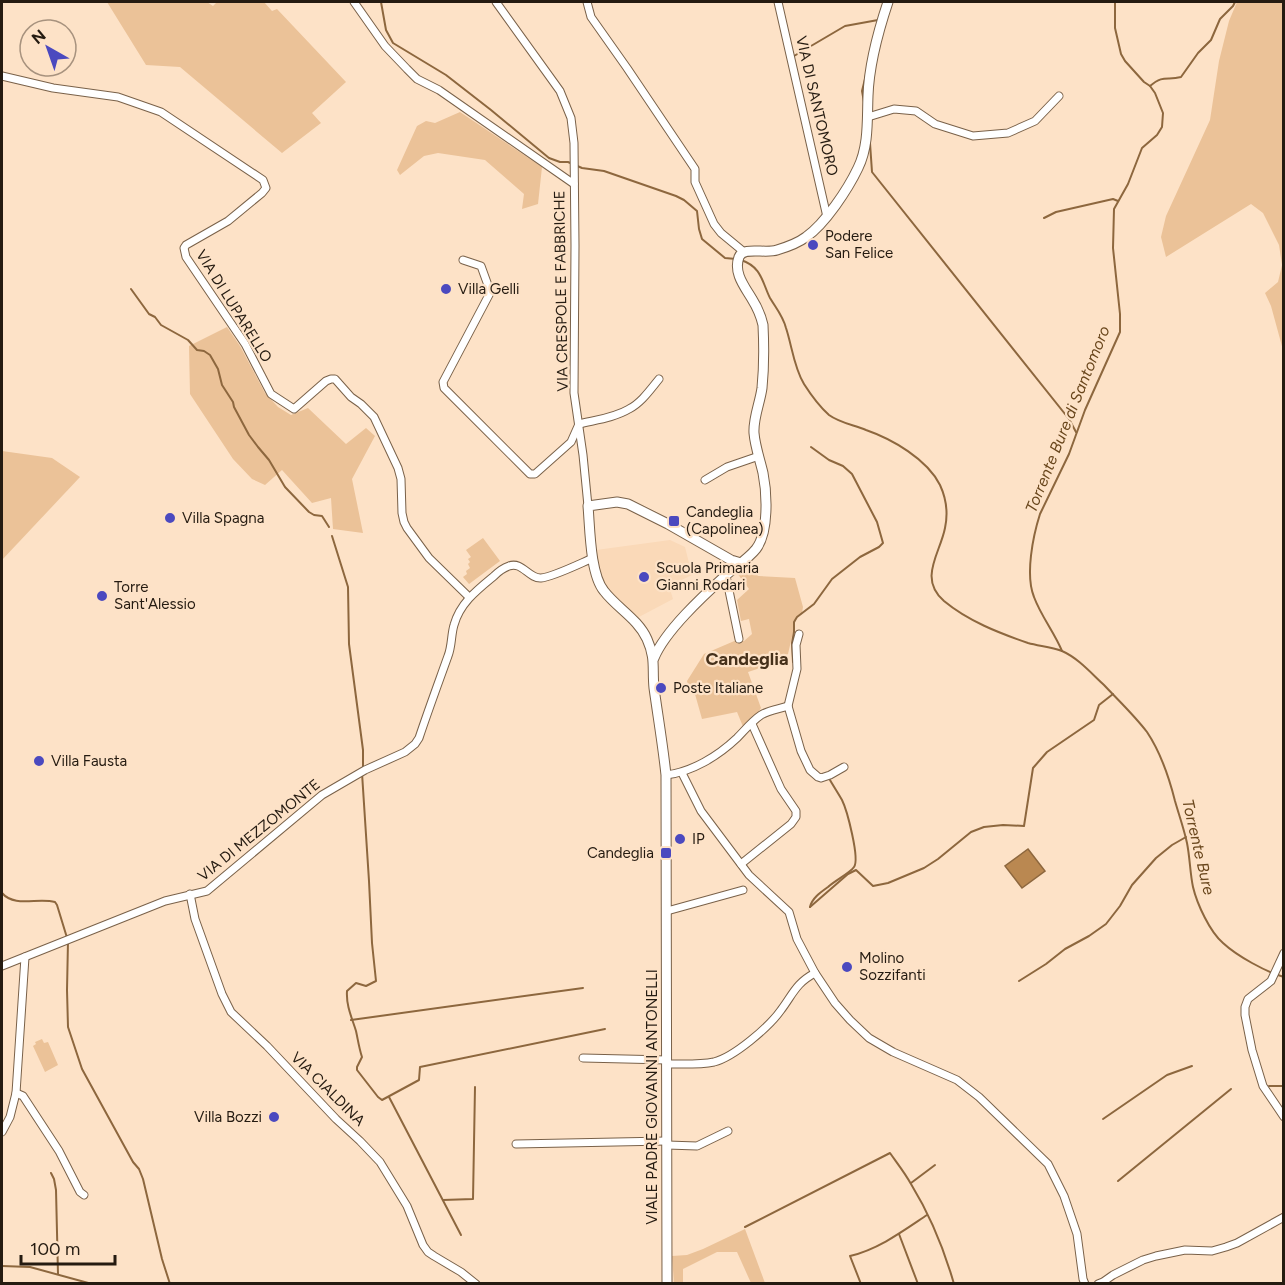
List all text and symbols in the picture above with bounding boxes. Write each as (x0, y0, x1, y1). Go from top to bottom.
north arrow (18, 18, 78, 78)
text: N (28, 26, 50, 48)
street label: VIA DI SANTOMORO (792, 34, 842, 178)
street label: VIA CRESPOLE E FABBRICHE (550, 190, 572, 392)
place label: Podere San Felice (825, 227, 893, 262)
marker: Podere San Felice (806, 238, 820, 252)
street label: VIA DI LUPARELLO (192, 247, 276, 365)
place label: Villa Gelli (458, 280, 520, 298)
marker: Villa Gelli (439, 282, 453, 296)
water label: Torrente Bure di Santomoro (1021, 323, 1114, 515)
place label: Candeglia (Capolinea) (686, 503, 764, 538)
place label: Villa Spagna (182, 509, 264, 527)
marker: Villa Spagna (163, 511, 177, 525)
marker: Candeglia (Capolinea) (667, 514, 681, 528)
place label: Scuola Primaria Gianni Rodari (656, 559, 759, 594)
marker: Scuola Primaria Gianni Rodari (637, 570, 651, 584)
place label: Torre Sant'Alessio (114, 578, 196, 613)
marker: Torre Sant'Alessio (95, 589, 109, 603)
district label: Candeglia (705, 648, 789, 670)
place label: Poste Italiane (673, 679, 763, 697)
marker: Poste Italiane (654, 681, 668, 695)
place label: Villa Fausta (51, 752, 127, 770)
marker: Villa Fausta (32, 754, 46, 768)
street label: VIA DI MEZZOMONTE (194, 775, 324, 885)
water label: Torrente Bure (1178, 797, 1219, 897)
place label: IP (692, 830, 705, 848)
marker: IP (673, 832, 687, 846)
place label: Candeglia (587, 844, 654, 862)
marker: Candeglia (659, 846, 673, 860)
place label: Molino Sozzifanti (859, 949, 926, 984)
marker: Molino Sozzifanti (840, 960, 854, 974)
street label: VIALE PADRE GIOVANNI ANTONELLI (643, 969, 661, 1225)
street label: VIA CIALDINA (287, 1048, 369, 1130)
place label: Villa Bozzi (194, 1108, 262, 1126)
marker: Villa Bozzi (267, 1110, 281, 1124)
scale bar (21, 1228, 116, 1266)
text: 100 m (30, 1238, 80, 1260)

